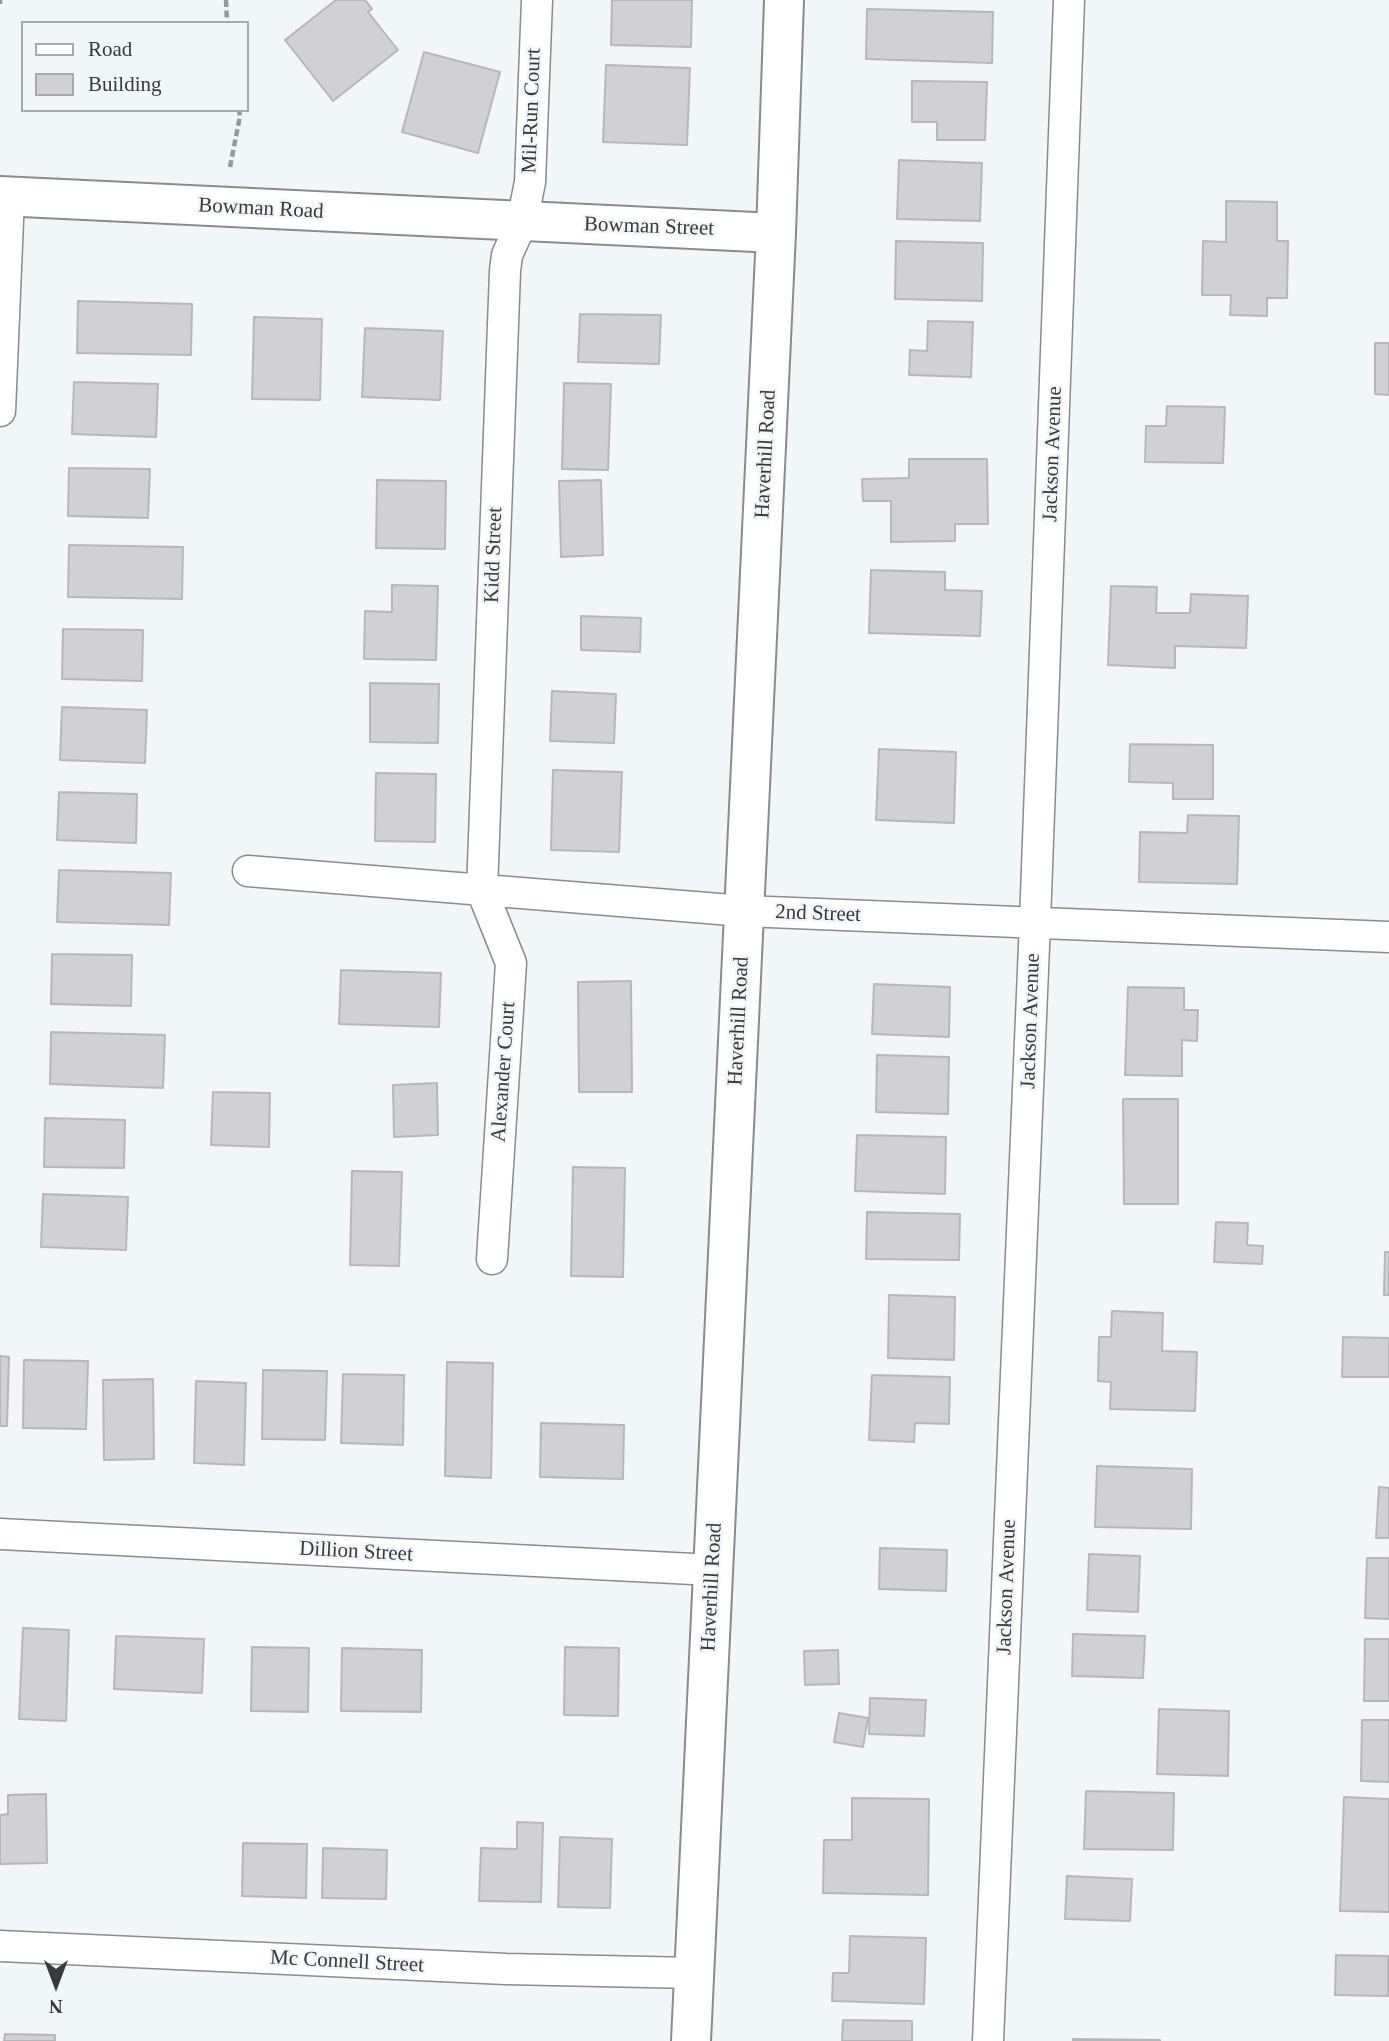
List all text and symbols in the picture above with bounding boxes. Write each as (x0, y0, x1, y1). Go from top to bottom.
legend (21, 21, 248, 112)
text: Road (88, 37, 132, 61)
street label: Mil-Run Court (517, 48, 547, 174)
text: Building (88, 72, 162, 96)
street label: Bowman Road (198, 193, 324, 225)
street label: Bowman Street (584, 212, 714, 242)
street label: Jackson Avenue (1038, 386, 1068, 522)
street label: Haverhill Road (750, 389, 782, 519)
street label: Kidd Street (480, 506, 508, 604)
street label: 2nd Street (775, 900, 861, 928)
street label: Jackson Avenue (1016, 953, 1046, 1089)
street label: Haverhill Road (723, 956, 755, 1086)
street label: Alexander Court (487, 1001, 521, 1143)
street label: Jackson Avenue (992, 1519, 1022, 1655)
street label: Haverhill Road (696, 1522, 728, 1652)
street label: Dillion Street (299, 1536, 413, 1568)
street label: Mc Connell Street (269, 1945, 425, 1979)
north arrow (21, 1950, 91, 2020)
text: N (49, 1996, 63, 2017)

